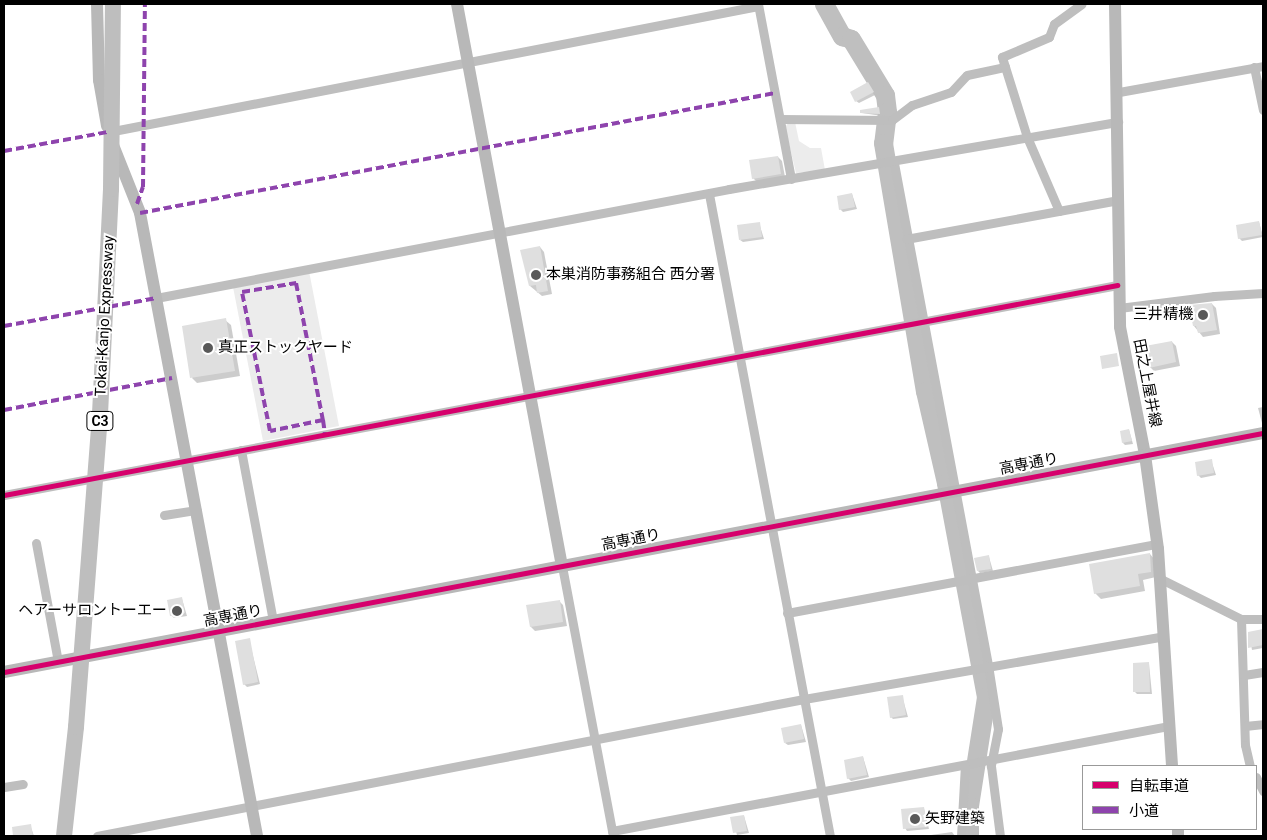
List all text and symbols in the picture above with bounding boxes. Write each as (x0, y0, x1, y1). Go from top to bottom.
street label: Tokai-Kanjo Expressway (92, 235, 118, 397)
place label: 本巣消防事務組合 西分署 (546, 266, 715, 284)
marker: 本巣消防事務組合 西分署 (530, 269, 542, 281)
place label: 三井精機 (1133, 306, 1193, 324)
marker: 三井精機 (1197, 309, 1209, 321)
street label: 田之上屋井線 (1130, 337, 1164, 429)
place label: 真正ストックヤード (218, 339, 353, 357)
marker: 真正ストックヤード (202, 342, 214, 354)
road number: C3 (86, 410, 114, 432)
street label: 高専通り (998, 449, 1060, 479)
street label: 高専通り (600, 525, 662, 555)
street label: 高専通り (202, 601, 264, 631)
place label: ヘアーサロントーエー (18, 602, 167, 620)
marker: ヘアーサロントーエー (171, 605, 183, 617)
legend (1082, 765, 1257, 830)
text: 自転車道 (1129, 777, 1189, 795)
text: 小道 (1129, 802, 1159, 820)
place label: 矢野建築 (925, 810, 985, 828)
marker: 矢野建築 (909, 813, 921, 825)

